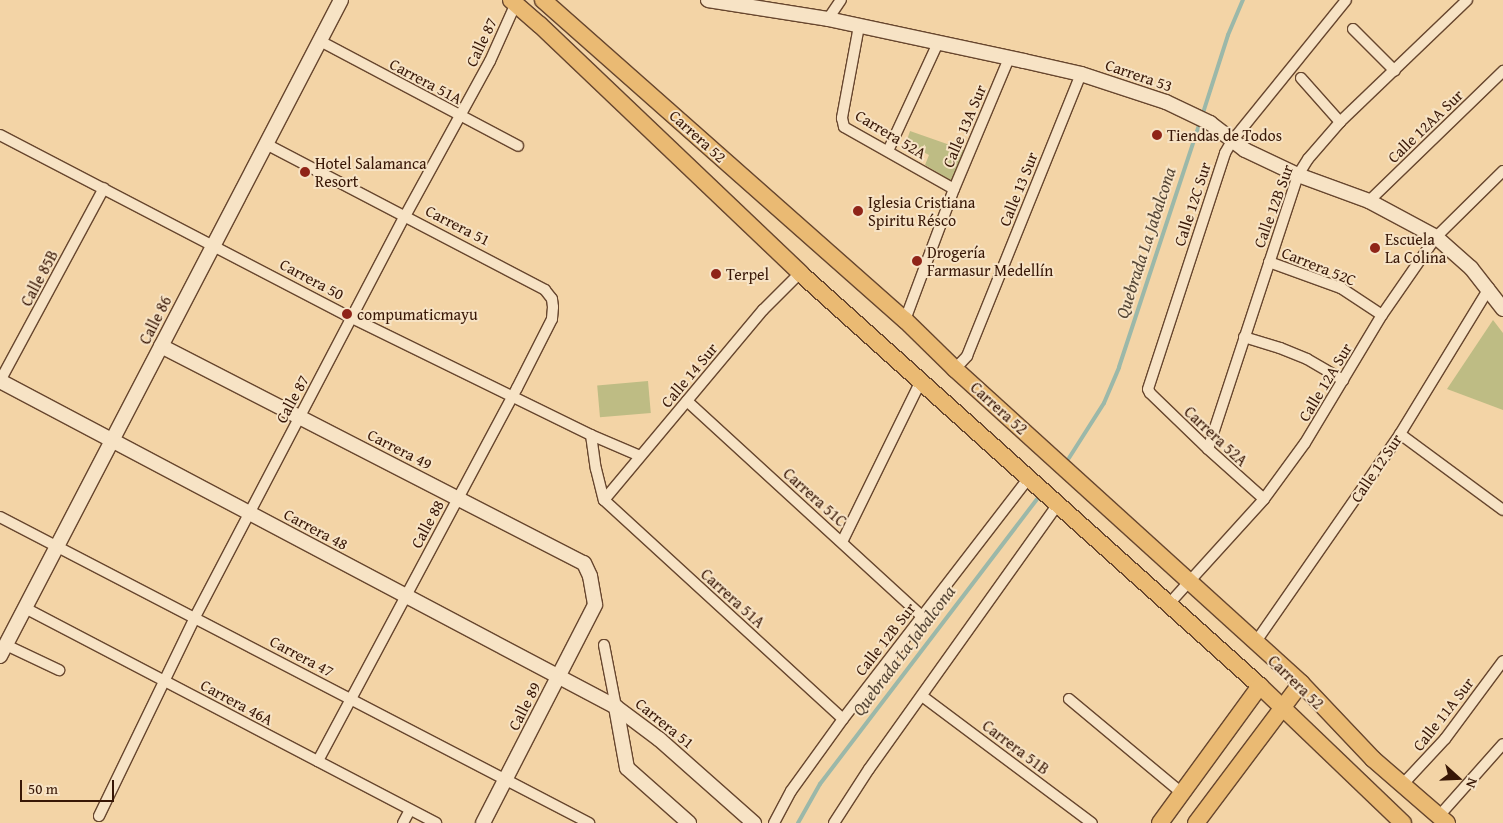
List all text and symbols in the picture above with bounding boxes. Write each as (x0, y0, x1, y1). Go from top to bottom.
street label: Calle 87 (461, 15, 501, 69)
street label: Carrera 51A (386, 54, 466, 108)
street label: Carrera 53 (1103, 55, 1175, 95)
street label: Calle 13A Sur (938, 82, 990, 170)
street label: Calle 12AA Sur (1383, 85, 1467, 167)
street label: Carrera 52A (852, 105, 930, 163)
street label: Carrera 52 (666, 106, 730, 166)
place label: Tiendas de Todos (1167, 125, 1282, 145)
marker: Tiendas de Todos (1151, 129, 1163, 141)
street label: Calle 13 Sur (994, 149, 1042, 229)
place label: Hotel Salamanca Resort (315, 153, 427, 191)
street label: Calle 12C Sur (1169, 160, 1215, 248)
street label: Calle 12B Sur (1249, 162, 1297, 250)
water label: Quebrada La Jabalcona (1111, 165, 1181, 321)
marker: Hotel Salamanca Resort (299, 166, 311, 178)
place label: Iglesia Cristiana Spiritu Résco (868, 192, 975, 230)
street label: Carrera 51 (423, 201, 493, 249)
marker: Iglesia Cristiana Spiritu Résco (852, 205, 864, 217)
place label: Escuela La Colina (1385, 229, 1446, 267)
place label: Drogería Farmasur Medellín (927, 242, 1053, 280)
street label: Carrera 52C (1279, 242, 1359, 290)
marker: Escuela La Colina (1369, 242, 1381, 254)
street label: Calle 85B (16, 247, 62, 309)
street label: Carrera 50 (277, 254, 347, 304)
marker: Drogería Farmasur Medellín (911, 255, 923, 267)
place label: Terpel (726, 264, 769, 284)
marker: Terpel (710, 268, 722, 280)
street label: Calle 86 (135, 293, 175, 347)
place label: compumaticmayu (357, 304, 478, 324)
marker: compumaticmayu (341, 308, 353, 320)
street label: Calle 14 Sur (656, 339, 722, 411)
street label: Calle 12A Sur (1294, 339, 1356, 425)
street label: Calle 87 (271, 372, 313, 426)
street label: Carrera 52 (967, 378, 1031, 438)
street label: Carrera 52A (1180, 402, 1252, 470)
street label: Carrera 49 (365, 425, 435, 473)
street label: Calle 12 Sur (1346, 430, 1406, 506)
street label: Carrera 51C (779, 464, 851, 530)
street label: Calle 88 (406, 497, 448, 551)
street label: Carrera 48 (281, 504, 351, 554)
street label: Carrera 51A (697, 564, 769, 632)
water label: Quebrada La Jabalcona (848, 582, 960, 720)
street label: Calle 12B Sur (851, 599, 919, 679)
street label: Carrera 47 (267, 631, 337, 681)
street label: Carrera 52 (1264, 651, 1328, 713)
street label: Calle 11A Sur (1408, 673, 1478, 755)
street label: Carrera 46A (197, 675, 277, 729)
street label: Calle 89 (504, 679, 544, 733)
street label: Carrera 51 (632, 694, 698, 752)
street label: Carrera 51B (979, 716, 1053, 778)
north arrow (1433, 753, 1483, 803)
scale bar (22, 770, 116, 802)
text: N (1461, 775, 1483, 791)
text: 50 m (28, 778, 58, 799)

